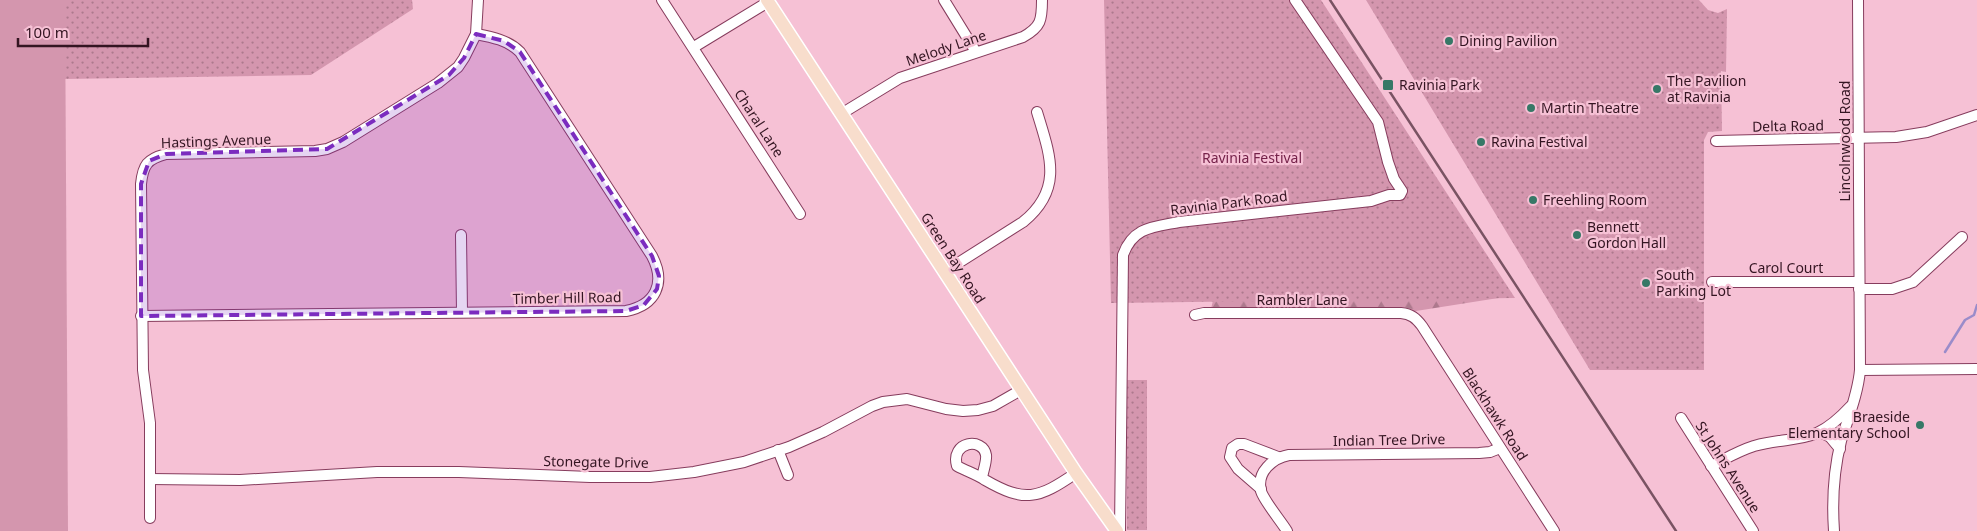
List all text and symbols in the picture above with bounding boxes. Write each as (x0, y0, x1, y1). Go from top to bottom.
scale bar (18, 15, 148, 47)
text: 100 m (25, 22, 69, 42)
street label: Melody Lane (903, 25, 989, 70)
place label: Dining Pavilion (1459, 31, 1557, 50)
marker: Dining Pavilion (1443, 35, 1455, 47)
place label: The Pavilion at Ravinia (1667, 71, 1746, 106)
place label: Ravinia Park (1399, 75, 1480, 94)
marker: Ravinia Park (1381, 78, 1395, 92)
street label: Lincolnwood Road (1835, 81, 1854, 201)
marker: The Pavilion at Ravinia (1651, 83, 1663, 95)
street label: Charal Lane (730, 85, 789, 161)
place label: Martin Theatre (1541, 98, 1639, 117)
marker: Martin Theatre (1525, 102, 1537, 114)
street label: Delta Road (1752, 115, 1824, 136)
street label: Hastings Avenue (160, 129, 272, 152)
place label: Ravina Festival (1491, 132, 1588, 151)
marker: Ravina Festival (1475, 136, 1487, 148)
park label: Ravinia Festival (1202, 148, 1302, 167)
street label: Ravinia Park Road (1169, 186, 1289, 219)
place label: Freehling Room (1543, 190, 1647, 209)
marker: Freehling Room (1527, 194, 1539, 206)
street label: Green Bay Road (917, 208, 990, 307)
place label: Bennett Gordon Hall (1587, 217, 1666, 252)
marker: Bennett Gordon Hall (1571, 229, 1583, 241)
street label: Carol Court (1749, 258, 1823, 277)
place label: South Parking Lot (1656, 265, 1731, 300)
marker: South Parking Lot (1640, 277, 1652, 289)
street label: Timber Hill Road (512, 287, 622, 308)
street label: Rambler Lane (1257, 290, 1348, 309)
street label: Blackhawk Road (1458, 364, 1533, 464)
place label: Braeside Elementary School (1788, 407, 1910, 442)
street label: St Johns Avenue (1692, 417, 1765, 516)
marker: Braeside Elementary School (1914, 419, 1926, 431)
street label: Indian Tree Drive (1333, 429, 1445, 450)
street label: Stonegate Drive (543, 451, 649, 472)

